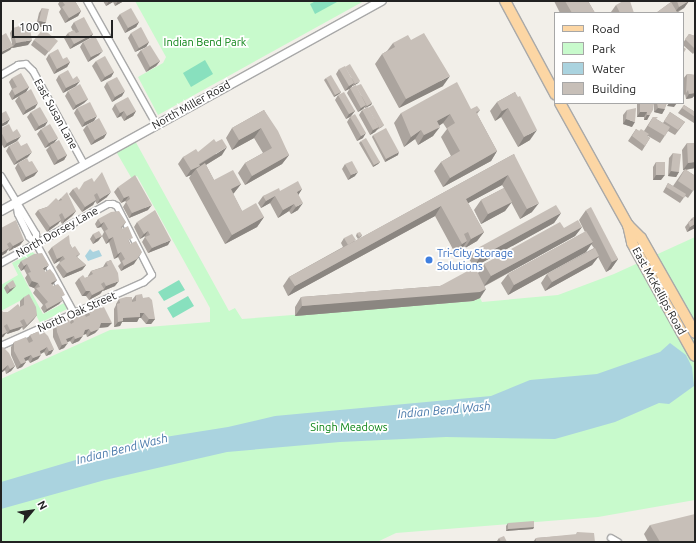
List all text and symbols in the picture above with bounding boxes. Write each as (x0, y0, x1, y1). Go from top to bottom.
scale bar (14, 12, 115, 38)
legend (554, 12, 684, 104)
text: 100 m (19, 20, 52, 33)
text: Road (592, 22, 620, 35)
park label: Indian Bend Park (164, 35, 246, 49)
text: Park (592, 42, 616, 55)
text: Water (592, 62, 625, 75)
street label: East Susan Lane (31, 77, 81, 151)
street label: North Miller Road (149, 78, 233, 132)
text: Building (592, 82, 636, 95)
street label: North Dorsey Lane (13, 204, 101, 260)
street label: East McKellips Road (629, 245, 689, 337)
place label: Tri-City Storage Solutions (437, 247, 513, 273)
marker: Tri-City Storage Solutions (424, 255, 434, 265)
street label: North Oak Street (36, 289, 118, 335)
water label: Indian Bend Wash (397, 399, 491, 421)
park label: Singh Meadows (310, 420, 388, 434)
water label: Indian Bend Wash (75, 431, 169, 467)
north arrow (12, 491, 52, 531)
text: N (35, 499, 50, 512)

